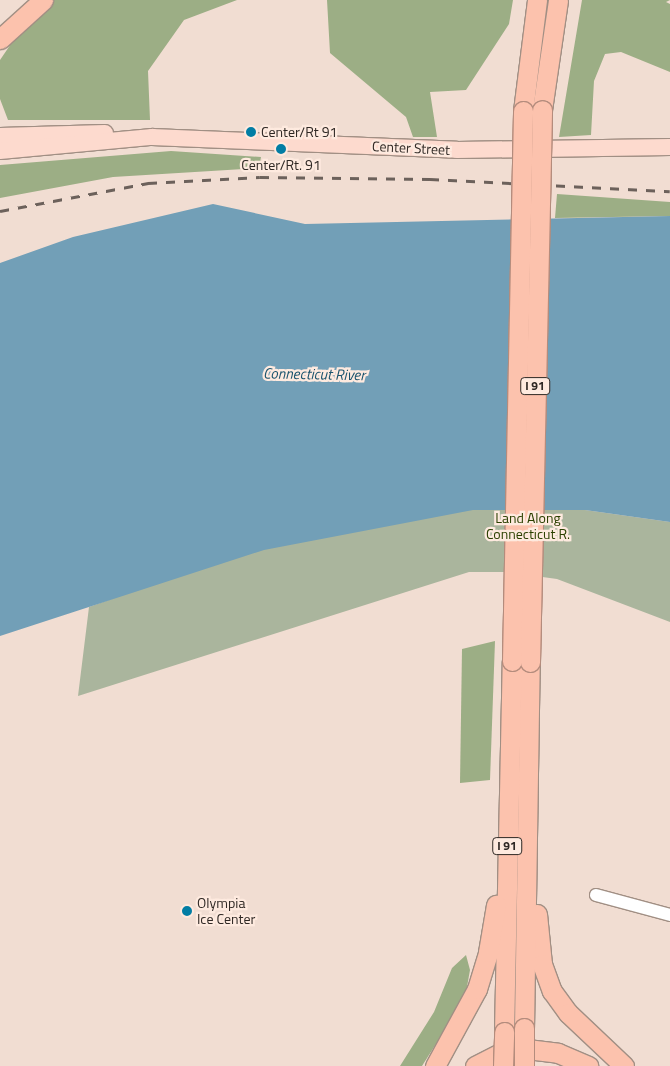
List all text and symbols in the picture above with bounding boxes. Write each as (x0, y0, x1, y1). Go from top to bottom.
place label: Center/Rt 91 (261, 124, 337, 140)
marker: Center/Rt 91 (245, 126, 257, 138)
street label: Center Street (372, 138, 450, 158)
marker: Center/Rt. 91 (275, 143, 287, 155)
place label: Center/Rt. 91 (241, 157, 321, 173)
water label: Connecticut River (263, 364, 365, 384)
road number: I 91 (520, 376, 550, 396)
park label: Land Along Connecticut R. (486, 510, 570, 542)
road number: I 91 (492, 836, 522, 856)
place label: Olympia Ice Center (197, 895, 255, 928)
marker: Olympia Ice Center (181, 905, 193, 917)

